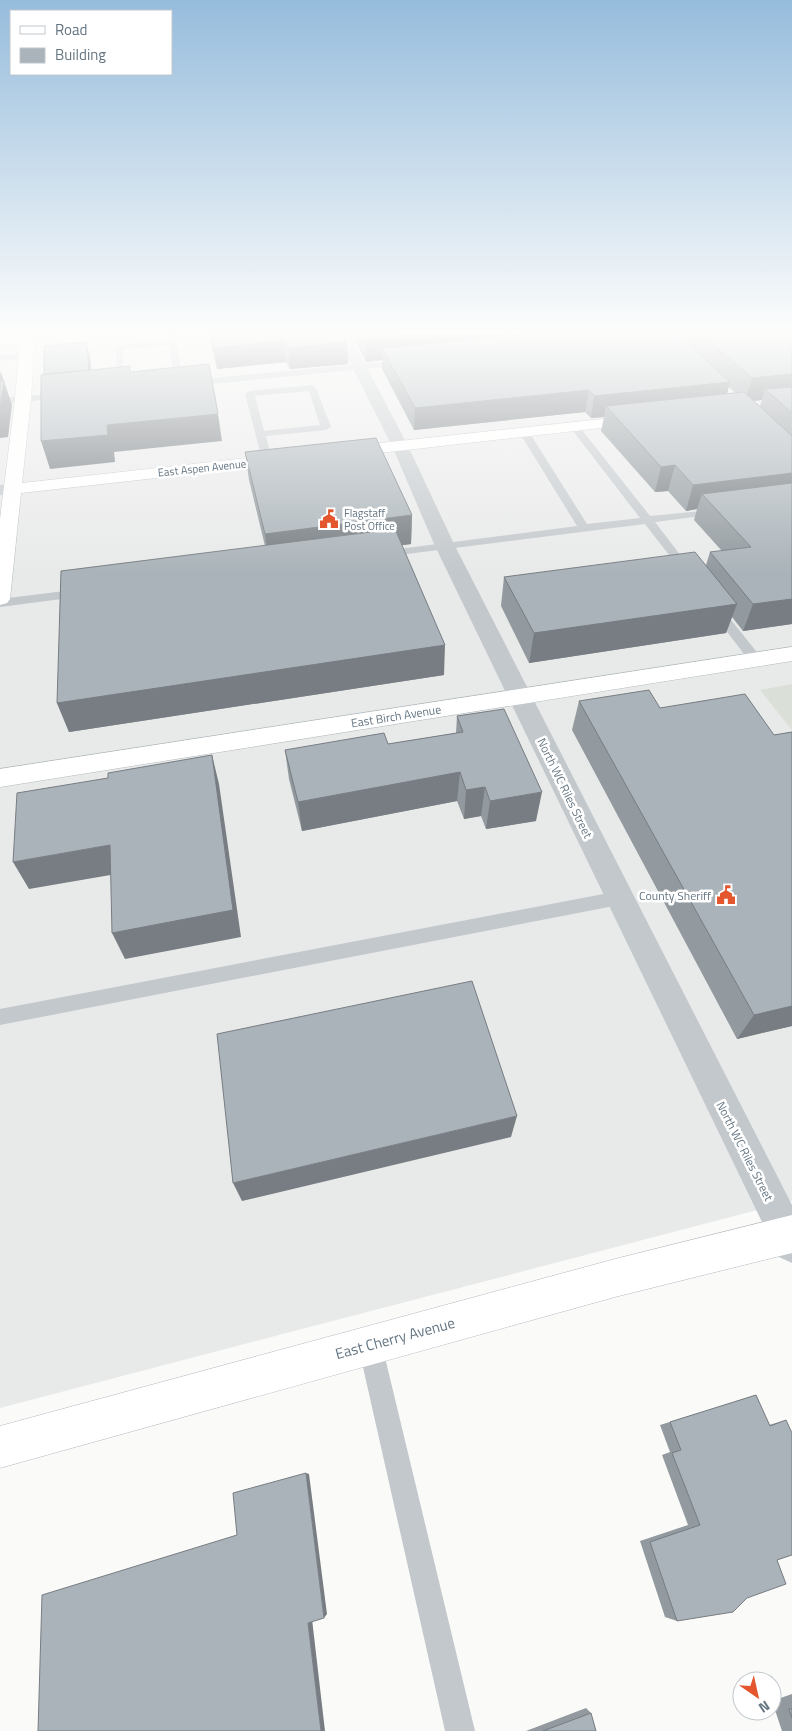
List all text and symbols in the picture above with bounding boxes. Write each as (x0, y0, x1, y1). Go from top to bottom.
legend (10, 10, 172, 75)
text: Road (55, 18, 87, 41)
text: Building (55, 43, 106, 66)
street label: East Aspen Avenue (157, 455, 247, 481)
place label: Flagstaff Post Office (344, 505, 395, 534)
public building icon: Flagstaff Post Office (318, 508, 340, 530)
street label: East Birch Avenue (350, 699, 442, 733)
street label: North WC Riles Street (532, 735, 598, 842)
public building icon: County Sheriff (715, 884, 737, 906)
place label: County Sheriff (639, 886, 711, 905)
street label: North WC Riles Street (712, 1098, 779, 1205)
street label: East Cherry Avenue (333, 1311, 457, 1365)
north arrow (732, 1671, 782, 1721)
text: N (755, 1696, 774, 1719)

